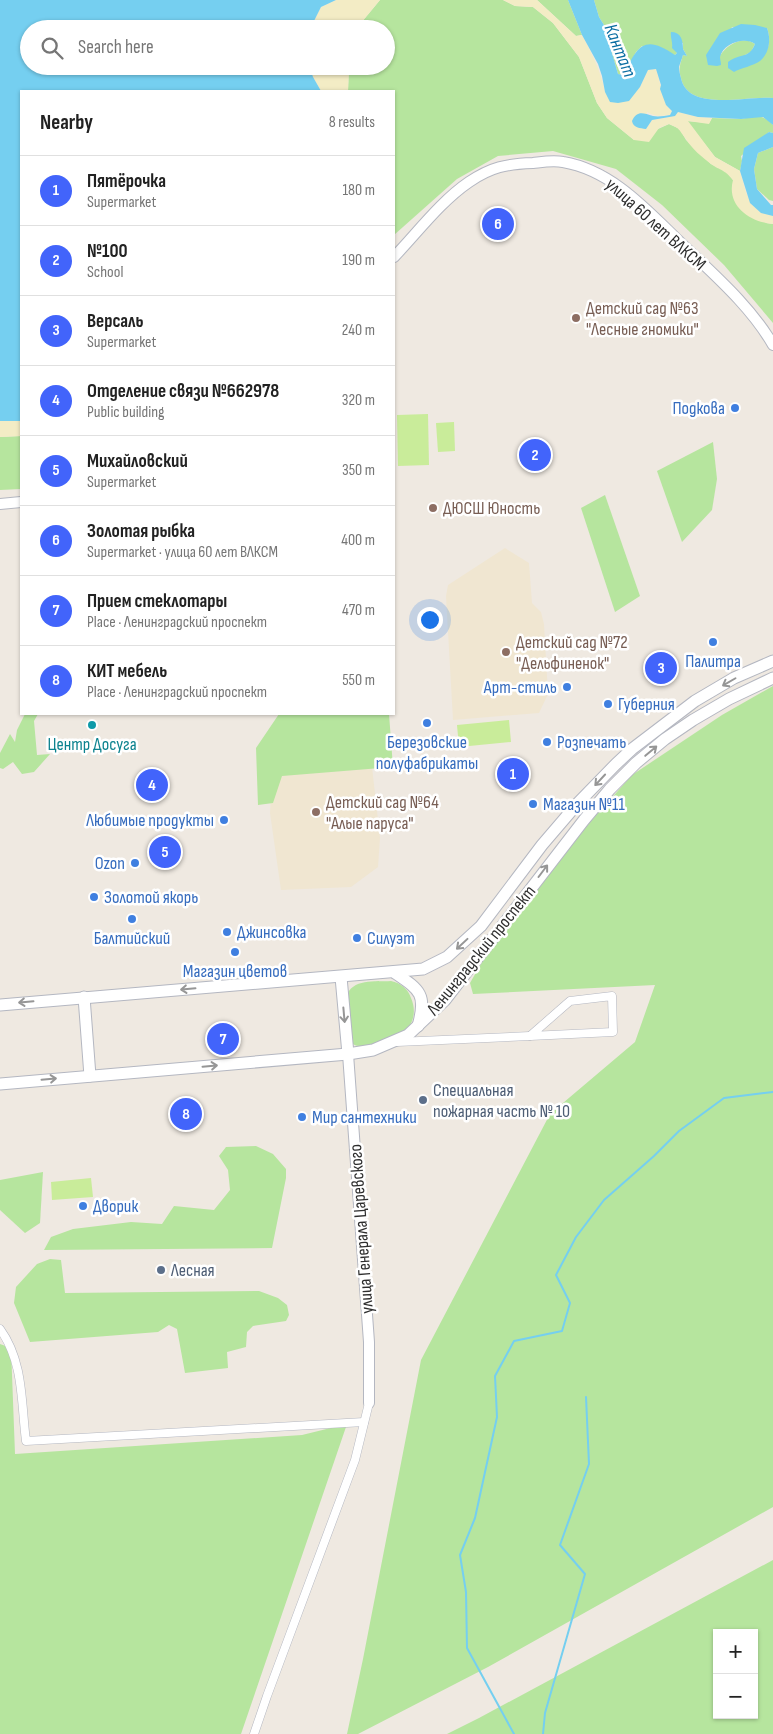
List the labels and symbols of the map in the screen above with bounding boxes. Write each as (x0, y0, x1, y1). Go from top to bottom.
water label: Кантат (599, 21, 641, 81)
street label: улица 60 лет ВЛКСМ (601, 174, 710, 275)
pin: 6 (482, 205, 514, 243)
place label: Детский сад №63 "Лесные гномики" (586, 298, 699, 340)
marker: Детский сад №63 "Лесные гномики" (570, 312, 582, 324)
place label: Подкова (672, 398, 725, 419)
marker: Подкова (729, 402, 741, 414)
pin: 2 (519, 436, 551, 474)
place label: ДЮСШ Юность (443, 498, 540, 519)
marker: ДЮСШ Юность (427, 502, 439, 514)
your location (417, 607, 443, 633)
place label: Детский сад №72 "Дельфиненок" (516, 632, 628, 674)
marker: Палитра (707, 636, 719, 648)
marker: Детский сад №72 "Дельфиненок" (500, 646, 512, 658)
pin: 3 (645, 649, 677, 687)
place label: Палитра (685, 651, 741, 672)
place label: Арт-стиль (483, 677, 557, 698)
one-way arrow (722, 677, 736, 687)
marker: Арт-стиль (561, 681, 573, 693)
place label: Губерния (618, 694, 675, 715)
marker: Губерния (602, 698, 614, 710)
marker: Березовские полуфабрикаты (421, 717, 433, 729)
marker: Центр Досуга (86, 719, 98, 731)
place label: Березовские полуфабрикаты (376, 732, 478, 774)
place label: Розпечать (557, 732, 626, 753)
place label: Центр Досуга (47, 734, 137, 755)
marker: Розпечать (541, 736, 553, 748)
one-way arrow (644, 745, 657, 756)
pin: 1 (497, 755, 529, 793)
pin: 4 (136, 766, 168, 804)
one-way arrow (594, 774, 606, 786)
place label: Детский сад №64 "Алые паруса" (326, 792, 439, 834)
place label: Магазин №11 (543, 794, 625, 815)
marker: Магазин №11 (527, 798, 539, 810)
marker: Детский сад №64 "Алые паруса" (310, 806, 322, 818)
place label: Любимые продукты (85, 810, 214, 831)
marker: Любимые продукты (218, 814, 230, 826)
pin: 5 (149, 833, 181, 871)
place label: Ozon (95, 853, 125, 874)
marker: Ozon (129, 857, 141, 869)
one-way arrow (537, 865, 548, 878)
street label: Ленинградский проспект (422, 881, 540, 1020)
place label: Золотой якорь (104, 887, 198, 908)
marker: Золотой якорь (88, 891, 100, 903)
marker: Балтийский (126, 913, 138, 925)
place label: Джинсовка (237, 922, 306, 943)
marker: Джинсовка (221, 926, 233, 938)
place label: Балтийский (94, 928, 170, 949)
place label: Силуэт (367, 928, 415, 949)
marker: Силуэт (351, 932, 363, 944)
one-way arrow (455, 938, 468, 950)
marker: Магазин цветов (229, 946, 241, 958)
place label: Магазин цветов (183, 961, 287, 982)
one-way arrow (180, 984, 196, 993)
one-way arrow (18, 998, 34, 1007)
one-way arrow (340, 1007, 349, 1023)
pin: 7 (207, 1020, 239, 1058)
one-way arrow (202, 1061, 218, 1070)
one-way arrow (40, 1075, 56, 1084)
place label: Специальная пожарная часть № 10 (433, 1080, 570, 1122)
marker: Специальная пожарная часть № 10 (417, 1094, 429, 1106)
pin: 8 (170, 1095, 202, 1133)
place label: Мир сантехники (312, 1107, 417, 1128)
marker: Мир сантехники (296, 1111, 308, 1123)
street label: улица Генерала Царевского (345, 1144, 378, 1314)
place label: Дворик (93, 1196, 138, 1217)
marker: Дворик (77, 1200, 89, 1212)
place label: Лесная (170, 1260, 215, 1281)
marker: Лесная (155, 1264, 167, 1276)

